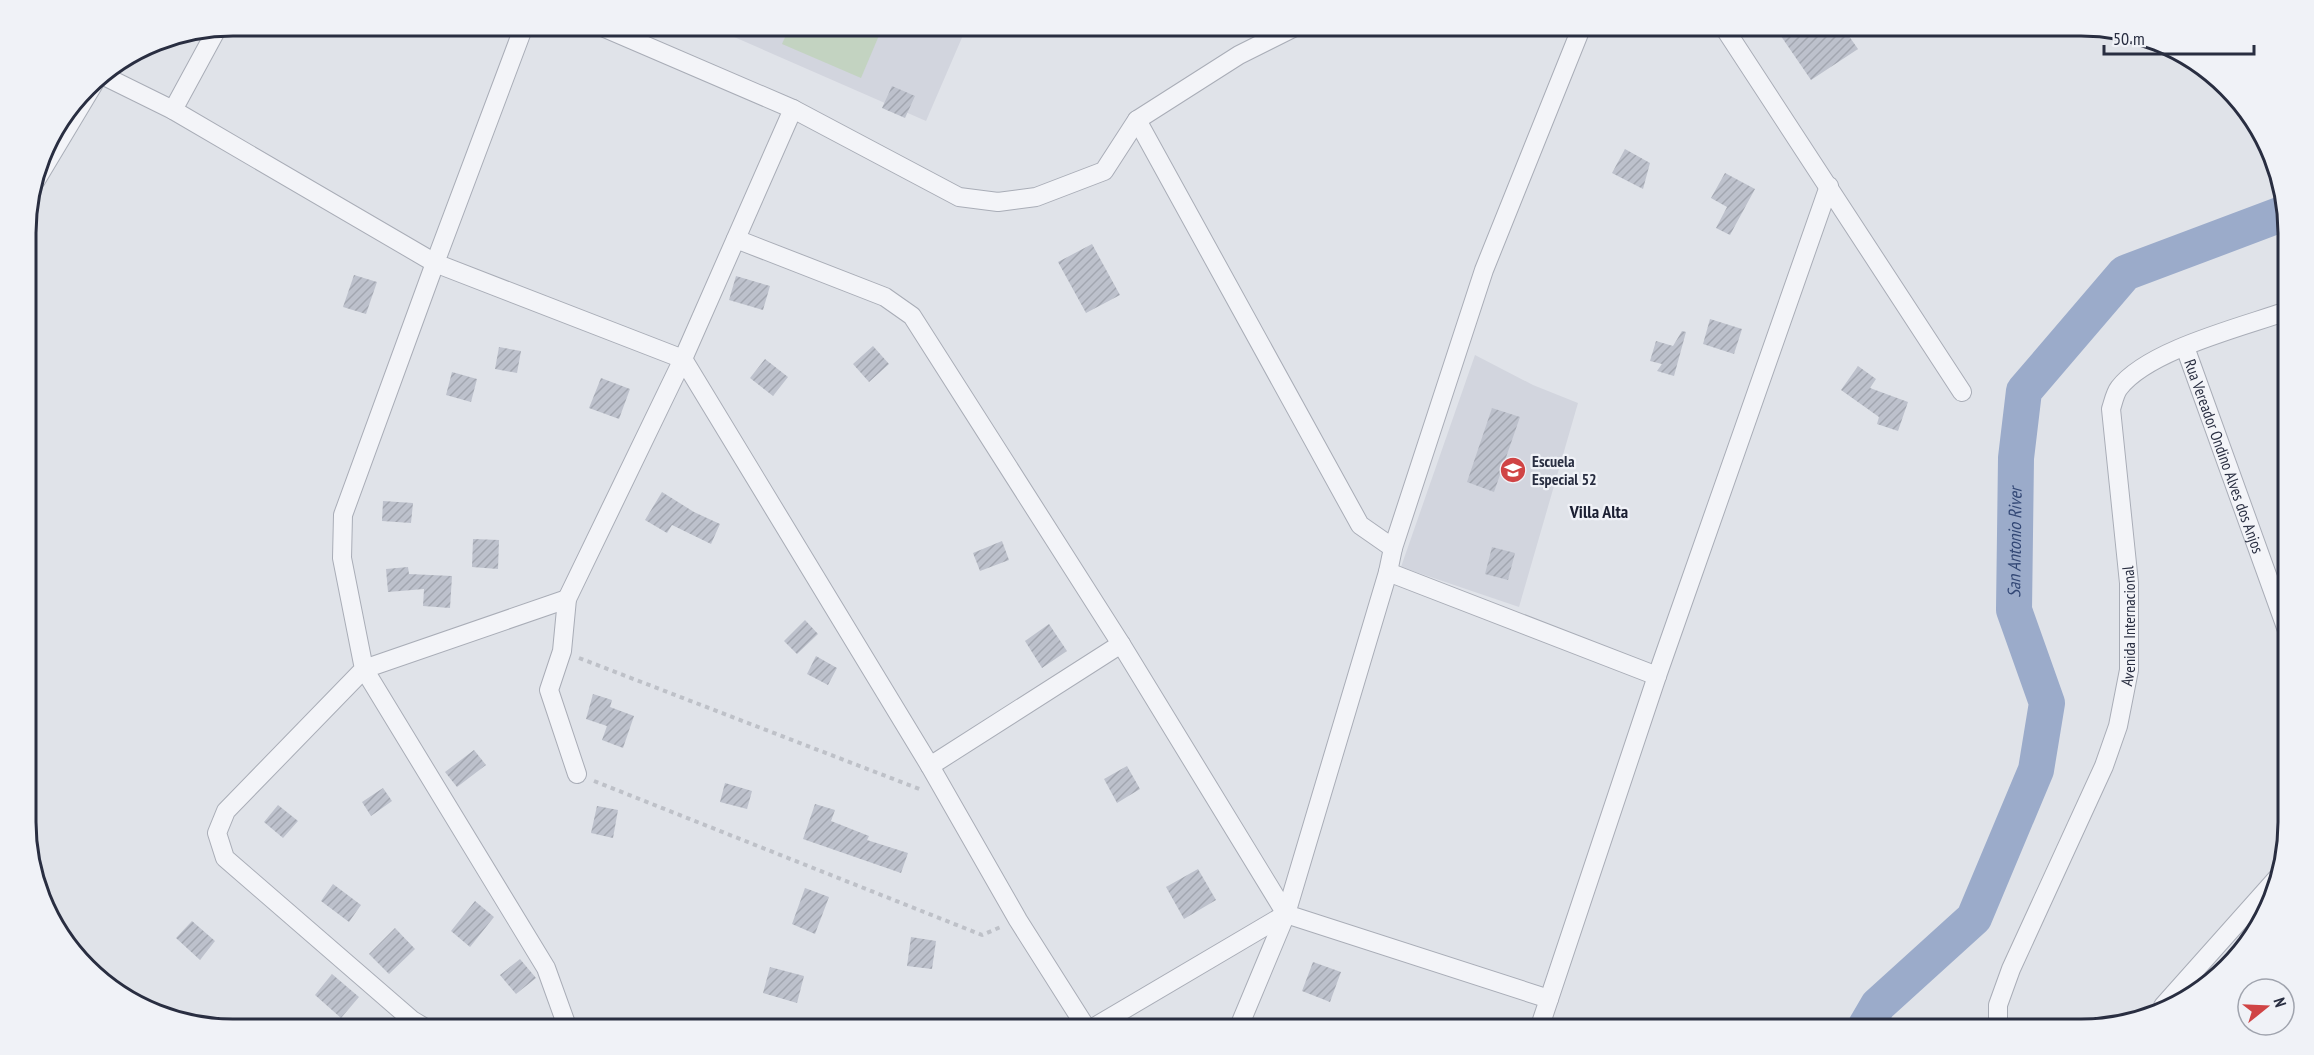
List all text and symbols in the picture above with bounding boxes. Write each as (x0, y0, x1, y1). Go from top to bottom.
scale bar (2104, 18, 2254, 56)
text: 50 m (2113, 27, 2145, 50)
street label: Rua Vereador Ondino Alves dos Anjos (2180, 356, 2268, 556)
place label: Escuela Especial 52 (1532, 451, 1597, 489)
school or university icon: Escuela Especial 52 (1498, 455, 1528, 485)
water label: San Antonio River (2002, 484, 2027, 598)
district label: Villa Alta (1569, 500, 1628, 523)
street label: Avenida Internacional (2116, 565, 2139, 688)
north arrow (2236, 977, 2296, 1037)
text: N (2269, 995, 2291, 1010)

